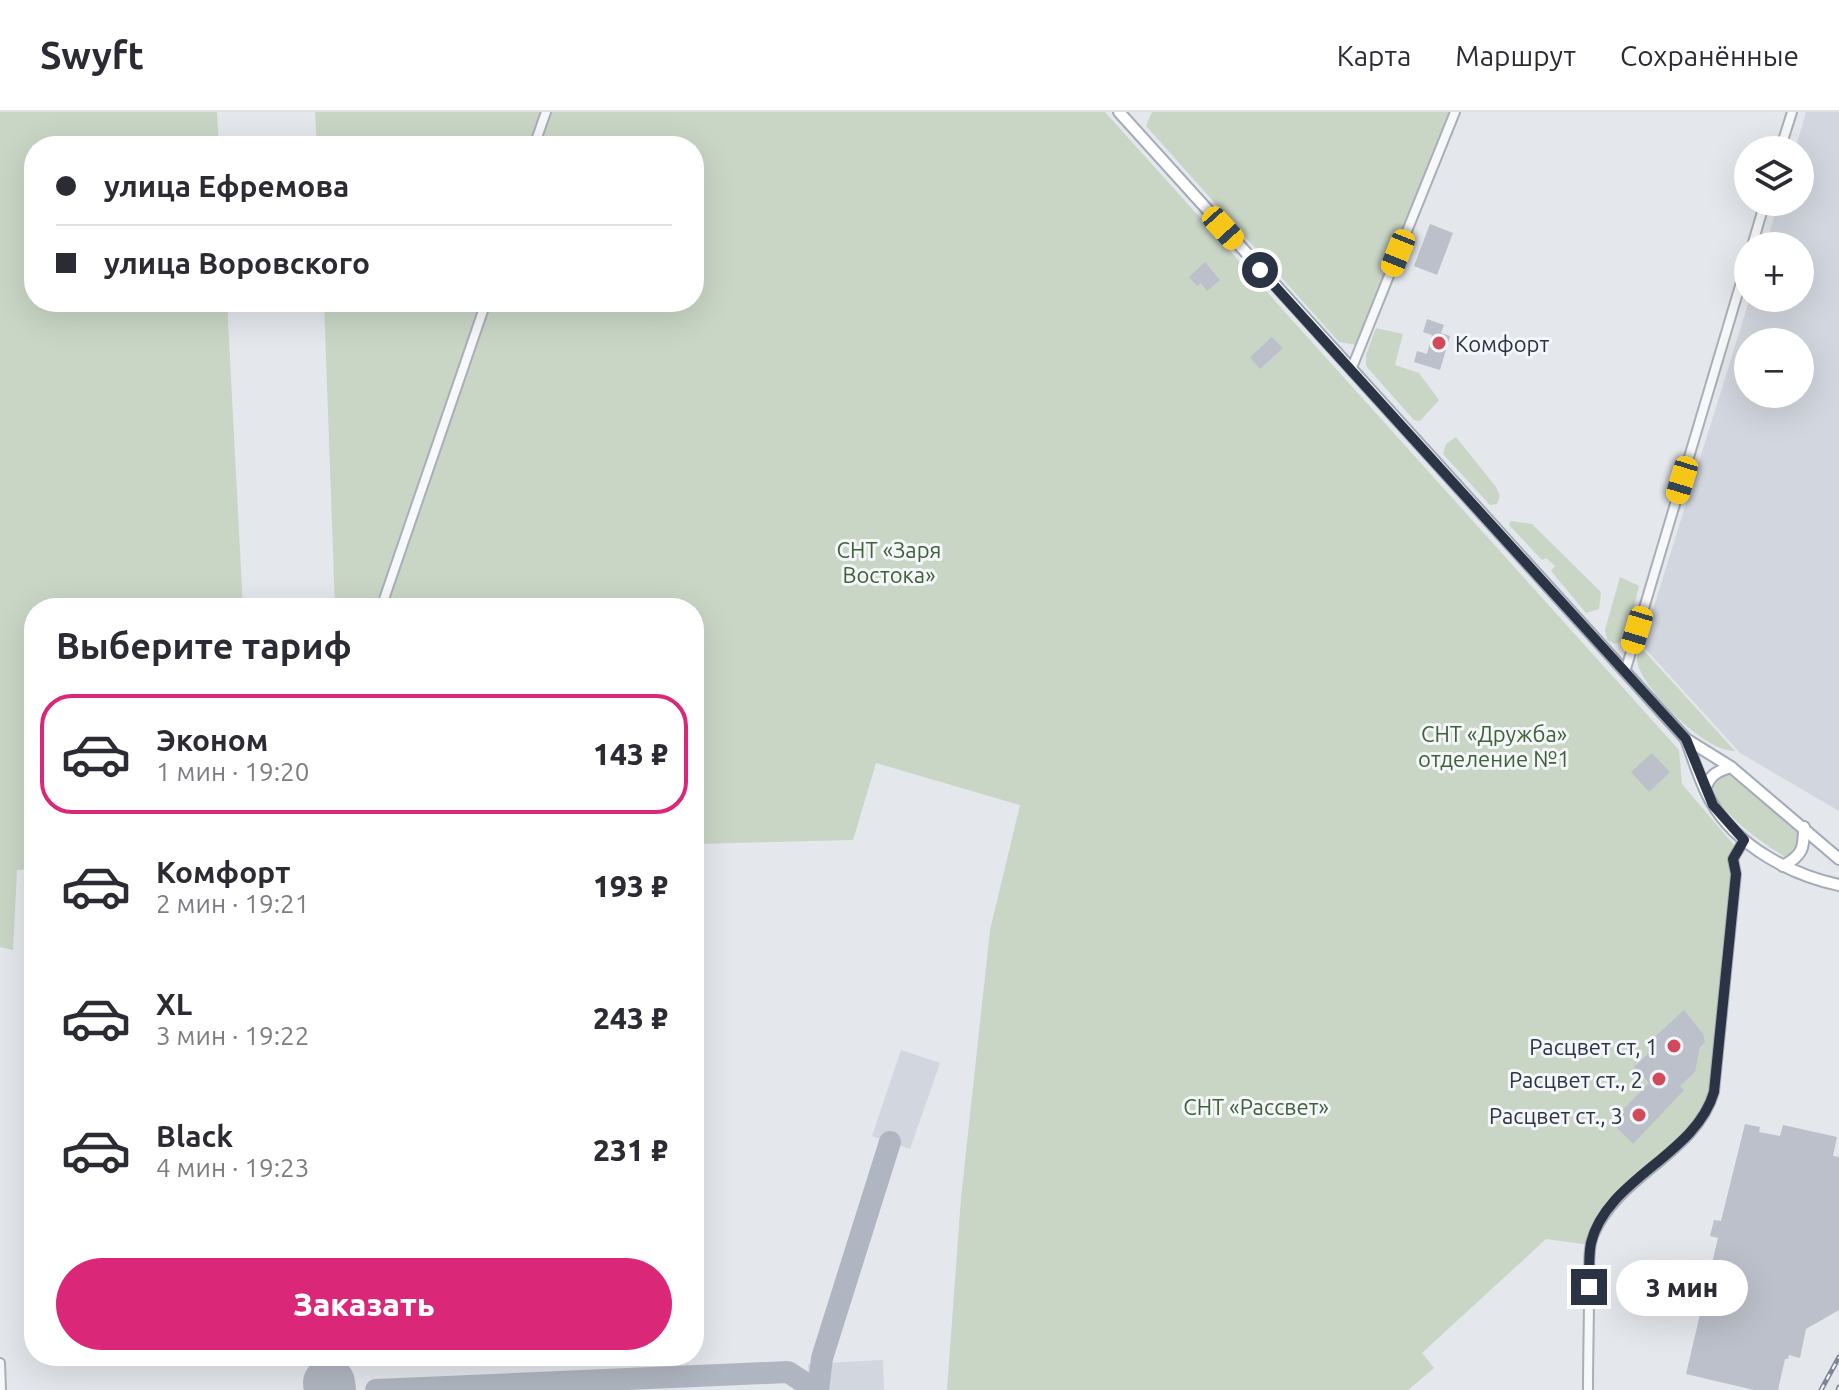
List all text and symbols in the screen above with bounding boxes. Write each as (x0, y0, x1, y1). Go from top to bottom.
text: Swyft (40, 34, 144, 76)
text: Карта (1337, 40, 1411, 71)
text: Маршрут (1455, 40, 1576, 71)
text: Сохранённые (1620, 40, 1799, 71)
map controls (1734, 136, 1814, 408)
button: layers (1734, 136, 1814, 216)
text: улица Ефремова (104, 169, 349, 203)
car (1198, 202, 1248, 254)
car (1378, 226, 1418, 280)
button: + (1734, 232, 1814, 312)
text: улица Воровского (104, 246, 370, 280)
route start (1242, 252, 1278, 288)
button: − (1734, 328, 1814, 408)
place label: Комфорт (1455, 331, 1549, 356)
marker: Комфорт (1430, 334, 1448, 352)
car (1664, 454, 1700, 506)
park label: СНТ «Заря Востока» (837, 537, 941, 587)
car (1619, 604, 1655, 656)
text: Выберите тариф (56, 625, 352, 666)
icon: car (60, 718, 132, 790)
park label: СНТ «Дружба» отделение №1 (1418, 721, 1570, 771)
text: Эконом (156, 723, 268, 757)
text: 143 ₽ (593, 737, 668, 771)
text: 1 мин · 19:20 (156, 757, 309, 786)
icon: car (60, 850, 132, 922)
text: Комфорт (156, 855, 290, 889)
text: 193 ₽ (593, 869, 668, 903)
text: 2 мин · 19:21 (156, 889, 309, 918)
icon: car (60, 982, 132, 1054)
text: XL (156, 987, 192, 1021)
text: 243 ₽ (593, 1001, 668, 1035)
text: 3 мин · 19:22 (156, 1021, 309, 1050)
place label: Расцвет ст, 1 (1529, 1034, 1658, 1059)
marker: Расцвет ст, 1 (1665, 1037, 1683, 1055)
place label: Расцвет ст., 2 (1509, 1067, 1643, 1092)
marker: Расцвет ст., 2 (1650, 1070, 1668, 1088)
park label: СНТ «Рассвет» (1183, 1094, 1329, 1119)
place label: Расцвет ст., 3 (1489, 1103, 1623, 1128)
marker: Расцвет ст., 3 (1630, 1106, 1648, 1124)
icon: car (60, 1114, 132, 1186)
text: Black (156, 1119, 233, 1153)
text: 231 ₽ (593, 1133, 668, 1167)
text: 4 мин · 19:23 (156, 1153, 309, 1182)
button: Заказать (56, 1258, 672, 1350)
callout: 3 мин (1617, 1259, 1749, 1315)
route end (1571, 1269, 1607, 1305)
text: 3 мин (1646, 1273, 1718, 1302)

